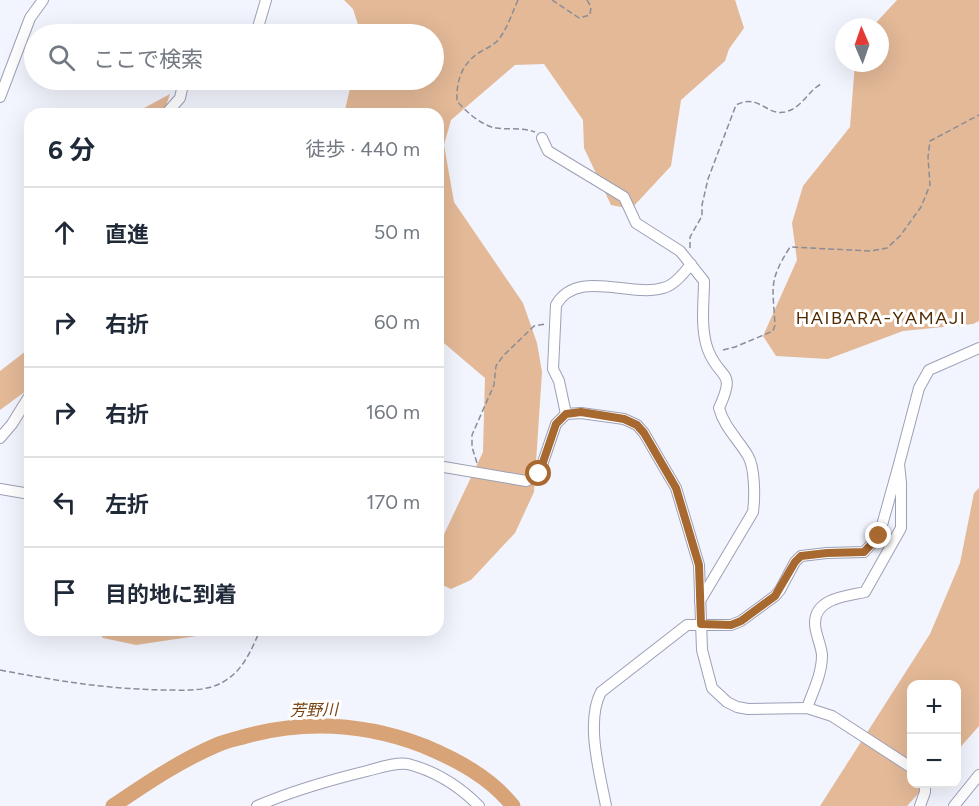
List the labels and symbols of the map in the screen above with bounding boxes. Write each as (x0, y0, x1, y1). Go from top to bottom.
north arrow (835, 18, 889, 72)
district label: HAIBARA-YAMAJI (796, 307, 966, 329)
route start (525, 460, 551, 486)
route end (865, 522, 891, 548)
water label: 芳野川 (290, 700, 340, 720)

